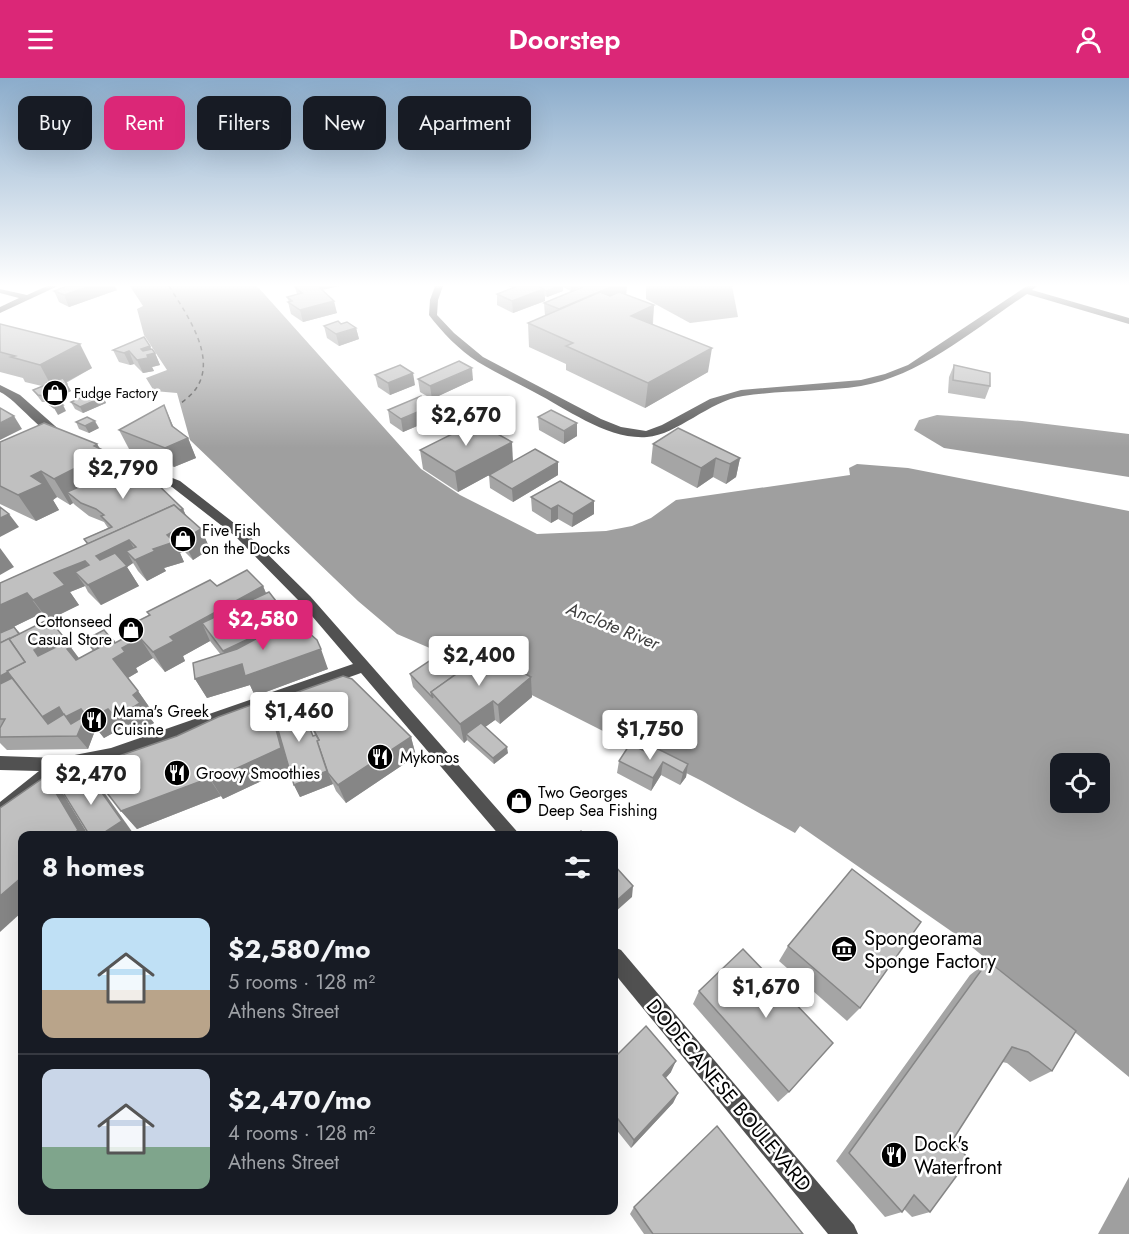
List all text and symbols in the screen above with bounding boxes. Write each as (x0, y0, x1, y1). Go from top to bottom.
text: Doorstep (509, 20, 621, 59)
icon: menu (24, 23, 57, 56)
icon: person (1072, 23, 1105, 56)
chip: Buy (18, 96, 92, 150)
chip: Rent (104, 96, 185, 150)
chip: Filters (197, 96, 291, 150)
chip: New (303, 96, 386, 150)
chip: Apartment (398, 96, 531, 150)
shop icon: Fudge Factory (40, 378, 70, 408)
place label: Fudge Factory (74, 383, 159, 403)
pin: $2,670 (417, 396, 515, 447)
text: $2,670 (431, 401, 501, 430)
pin: $2,790 (74, 449, 172, 500)
text: $2,790 (88, 454, 158, 483)
place label: Five Fish on the Docks (202, 519, 290, 560)
shop icon: Five Fish on the Docks (168, 524, 198, 554)
water label: Anclote River (562, 595, 664, 657)
pin: $2,580 (214, 600, 312, 651)
text: $2,580 (228, 605, 298, 634)
place label: Cottonseed Casual Store (27, 610, 112, 651)
shop icon: Cottonseed Casual Store (116, 615, 146, 645)
pin: $2,400 (430, 636, 528, 687)
text: $2,400 (443, 641, 515, 670)
pin: $1,460 (250, 692, 348, 743)
text: $1,460 (264, 697, 334, 726)
place label: Mama's Greek Cuisine (113, 700, 210, 741)
restaurant icon: Mama's Greek Cuisine (79, 705, 109, 735)
pin: $1,750 (601, 710, 699, 761)
text: $1,750 (616, 715, 684, 744)
restaurant icon: Mykonos (365, 742, 395, 772)
place label: Mykonos (400, 746, 459, 769)
map controls (1050, 753, 1110, 813)
button: locate (1050, 753, 1110, 813)
pin: $2,470 (42, 755, 140, 806)
restaurant icon: Groovy Smoothies (162, 758, 192, 788)
text: $2,470 (55, 760, 127, 789)
place label: Groovy Smoothies (196, 762, 320, 785)
place label: Two Georges Deep Sea Fishing (538, 781, 657, 822)
shop icon: Two Georges Deep Sea Fishing (504, 786, 534, 816)
text: 8 homes (42, 848, 144, 886)
icon: filters (561, 851, 594, 884)
place label: Spongeorama Sponge Factory (864, 924, 996, 976)
text: $2,580/mo (228, 930, 371, 968)
museum icon: Spongeorama Sponge Factory (829, 934, 859, 964)
icon: home (90, 942, 162, 1014)
text: 5 rooms · 128 m² (228, 968, 375, 997)
pin: $1,670 (717, 968, 815, 1019)
text: $1,670 (732, 973, 800, 1002)
street label: DODECANESE BOULEVARD (639, 993, 818, 1198)
text: Athens Street (228, 997, 339, 1026)
text: $2,470/mo (228, 1081, 371, 1119)
icon: home (90, 1093, 162, 1165)
text: 4 rooms · 128 m² (228, 1119, 376, 1148)
place label: Dock's Waterfront (914, 1130, 1002, 1182)
restaurant icon: Dock's Waterfront (879, 1140, 909, 1170)
text: Athens Street (228, 1148, 339, 1177)

